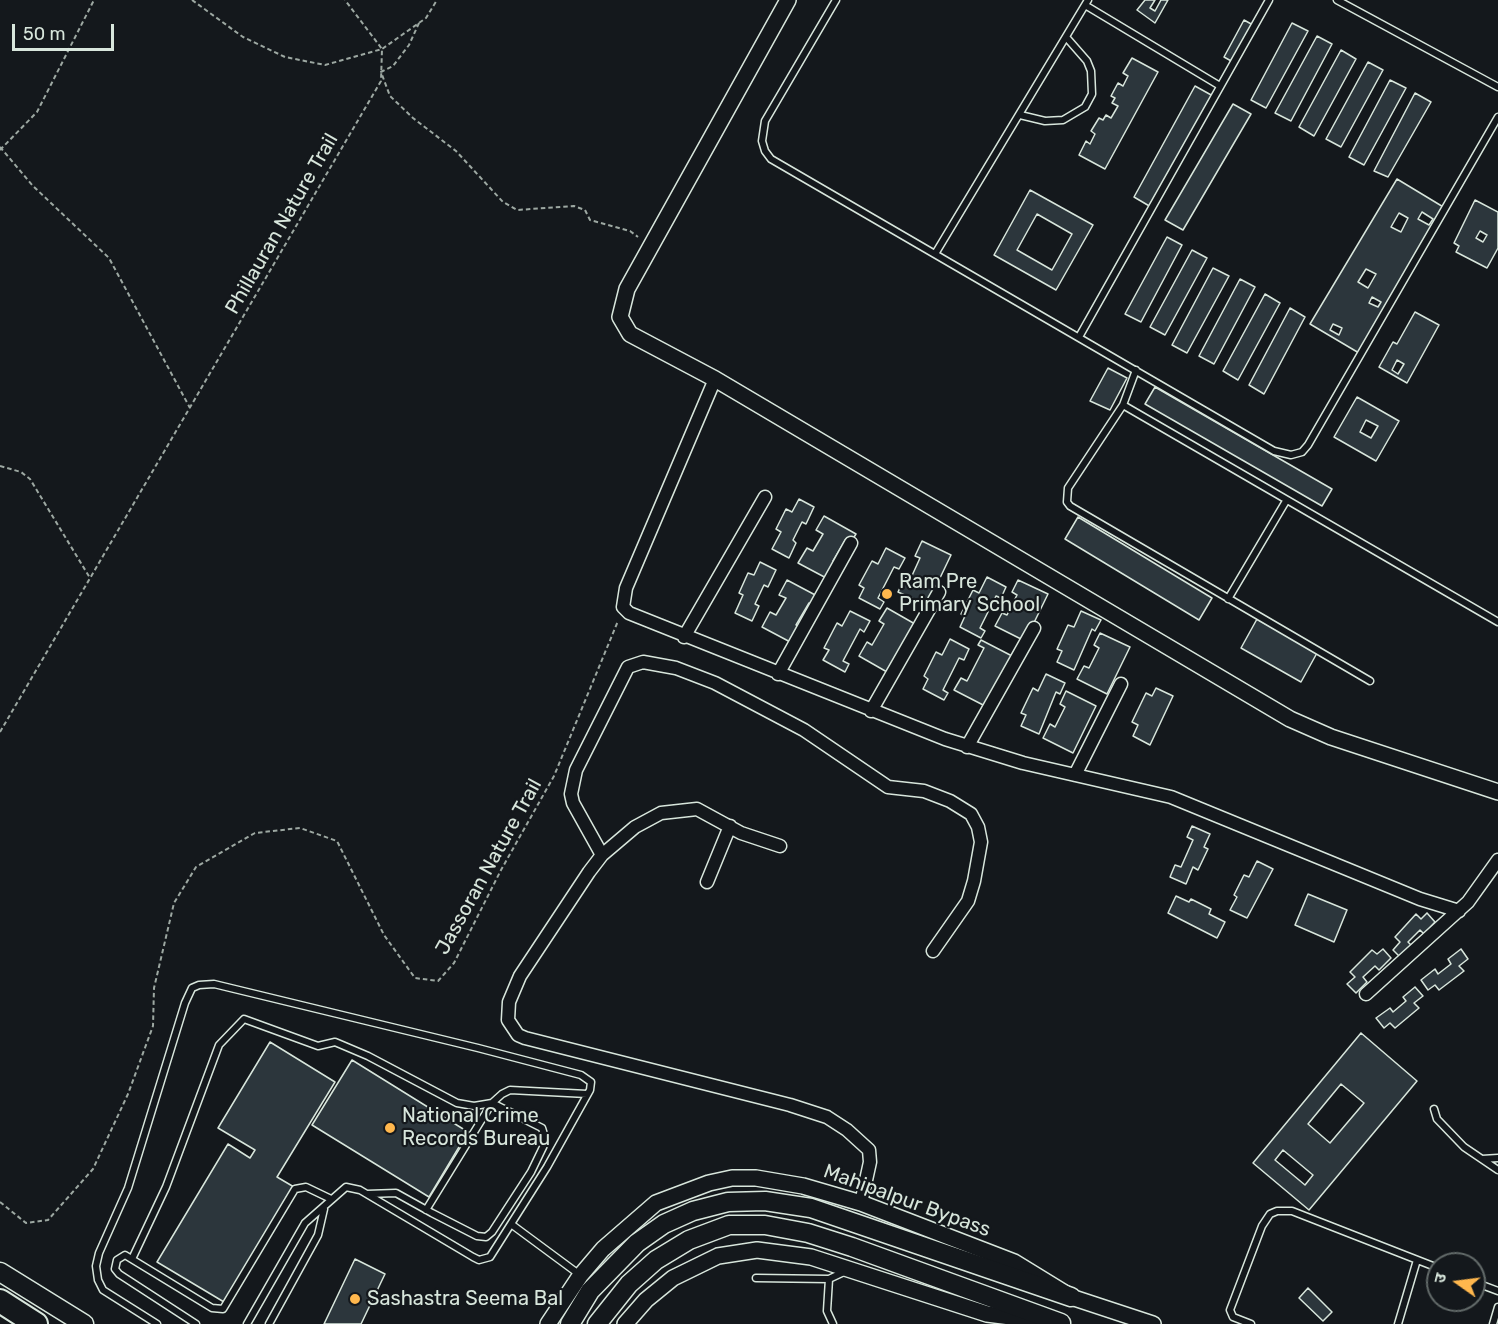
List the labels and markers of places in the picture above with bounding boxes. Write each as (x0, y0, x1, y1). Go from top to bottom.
place label: Ram Pre Primary School (899, 570, 1040, 617)
marker: Ram Pre Primary School (880, 587, 894, 601)
place label: National Crime Records Bureau (402, 1104, 550, 1151)
marker: National Crime Records Bureau (383, 1121, 397, 1135)
place label: Sashastra Seema Bal (367, 1287, 563, 1311)
marker: Sashastra Seema Bal (348, 1292, 362, 1306)

